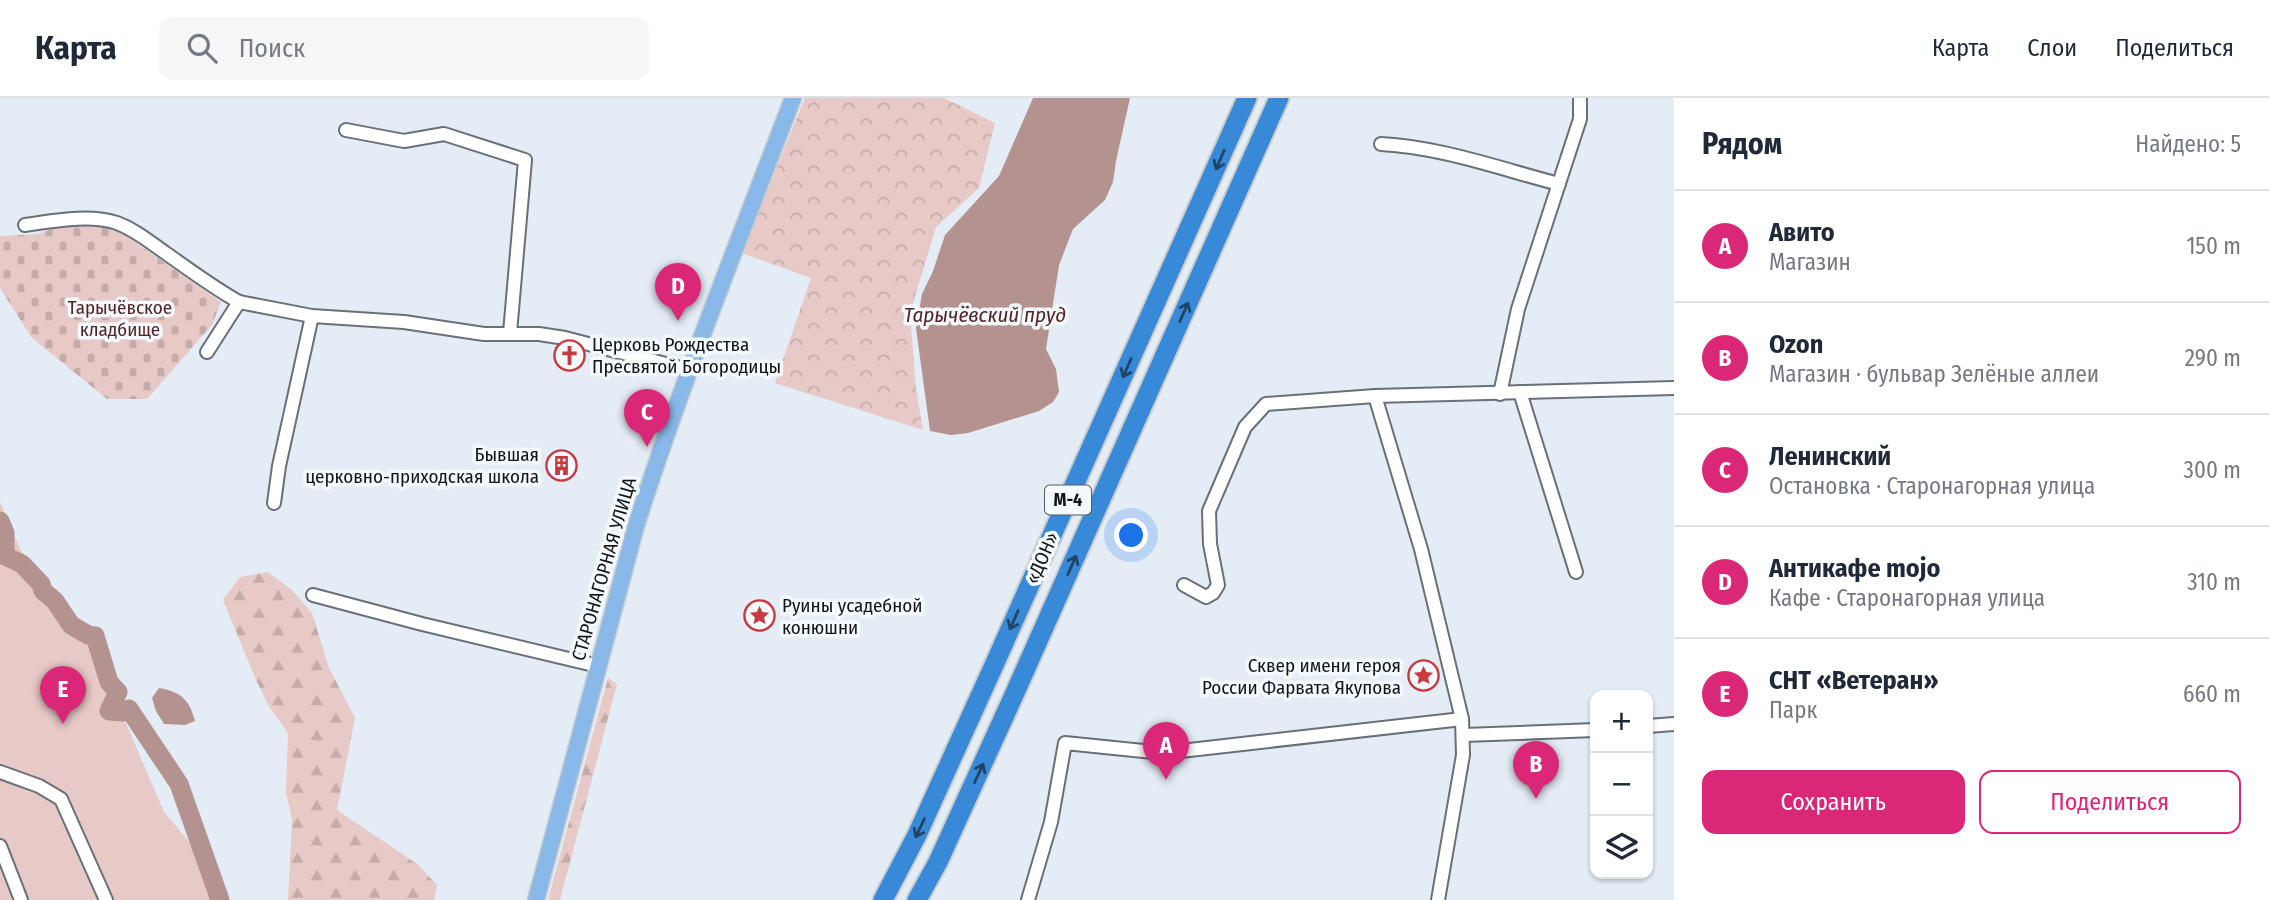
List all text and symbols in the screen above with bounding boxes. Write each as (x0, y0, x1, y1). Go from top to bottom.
search box (159, 17, 649, 80)
text: Карта (35, 28, 117, 68)
icon: search (183, 29, 221, 67)
text: Поиск (239, 33, 305, 64)
text: Карта (1932, 34, 1989, 62)
text: Слои (2027, 34, 2077, 62)
text: Поделиться (2115, 34, 2234, 62)
text: Рядом (1702, 126, 1782, 162)
text: Найдено: 5 (2135, 130, 2241, 158)
one-way arrow (1213, 149, 1226, 171)
text: Авито (1769, 217, 1835, 248)
text: A (1719, 232, 1731, 260)
text: 150 m (2186, 232, 2241, 260)
text: Магазин (1769, 248, 1851, 276)
pin: D (655, 263, 701, 321)
park label: Тарычёвское кладбище (68, 296, 172, 341)
water label: Тарычёвский пруд (904, 302, 1066, 328)
one-way arrow (1178, 302, 1191, 323)
text: Ozon (1769, 329, 1823, 360)
place label: Церковь Рождества Пресвятой Богородицы (592, 333, 781, 378)
church icon: Церковь Рождества Пресвятой Богородицы (552, 338, 586, 372)
text: B (1719, 344, 1731, 372)
text: 290 m (2185, 344, 2241, 372)
one-way arrow (1120, 357, 1133, 378)
text: Магазин · бульвар Зелёные аллеи (1769, 360, 2099, 388)
pin: C (624, 389, 670, 447)
text: Ленинский (1769, 441, 1891, 472)
place label: Бывшая церковно-приходская школа (305, 443, 539, 488)
building icon: Бывшая церковно-приходская школа (545, 448, 579, 482)
text: C (1719, 456, 1731, 484)
text: 300 m (2184, 456, 2241, 484)
text: Остановка · Старонагорная улица (1769, 472, 2095, 500)
street label: СТАРОНАГОРНАЯ УЛИЦА (567, 475, 641, 663)
road number: М-4 (1045, 486, 1091, 514)
your location (1114, 518, 1148, 552)
street label: «ДОН» (1020, 528, 1064, 588)
text: Антикафе mojo (1769, 553, 1940, 584)
one-way arrow (1066, 555, 1079, 576)
text: D (1718, 568, 1732, 596)
text: 310 m (2187, 568, 2241, 596)
text: Кафе · Старонагорная улица (1769, 584, 2045, 612)
place label: Руины усадебной конюшни (782, 594, 923, 639)
place icon: Руины усадебной конюшни (742, 599, 776, 633)
one-way arrow (1007, 609, 1020, 631)
place label: Сквер имени героя России Фарвата Якупова (1202, 654, 1401, 699)
place icon: Сквер имени героя России Фарвата Якупова (1407, 659, 1441, 693)
text: СНТ «Ветеран» (1769, 665, 1938, 696)
pin: E (40, 666, 86, 724)
text: E (1720, 680, 1730, 708)
text: 660 m (2183, 680, 2241, 708)
map controls (1590, 690, 1653, 879)
button: + (1590, 690, 1653, 753)
text: Парк (1769, 696, 1817, 724)
pin: A (1143, 722, 1189, 780)
pin: B (1513, 741, 1559, 799)
button: − (1590, 753, 1653, 816)
one-way arrow (973, 762, 986, 784)
button: Сохранить (1702, 770, 1965, 834)
button: Поделиться (1979, 770, 2241, 834)
one-way arrow (913, 816, 926, 838)
button: layers (1590, 816, 1653, 879)

